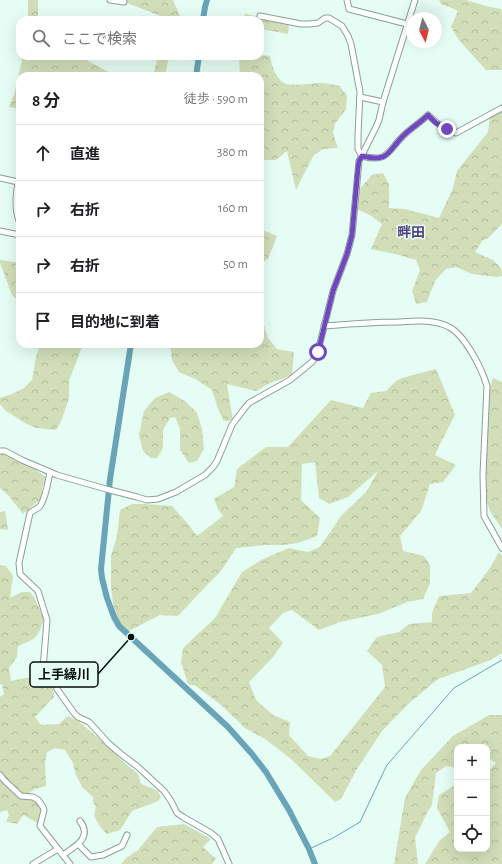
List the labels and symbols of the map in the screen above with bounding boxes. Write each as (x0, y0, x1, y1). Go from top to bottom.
north arrow (406, 12, 442, 48)
route end (438, 120, 456, 138)
district label: 畔田 (397, 225, 425, 240)
route start (309, 343, 327, 361)
callout: 上手繰川 (30, 662, 98, 687)
text: 上手繰川 (38, 667, 90, 682)

